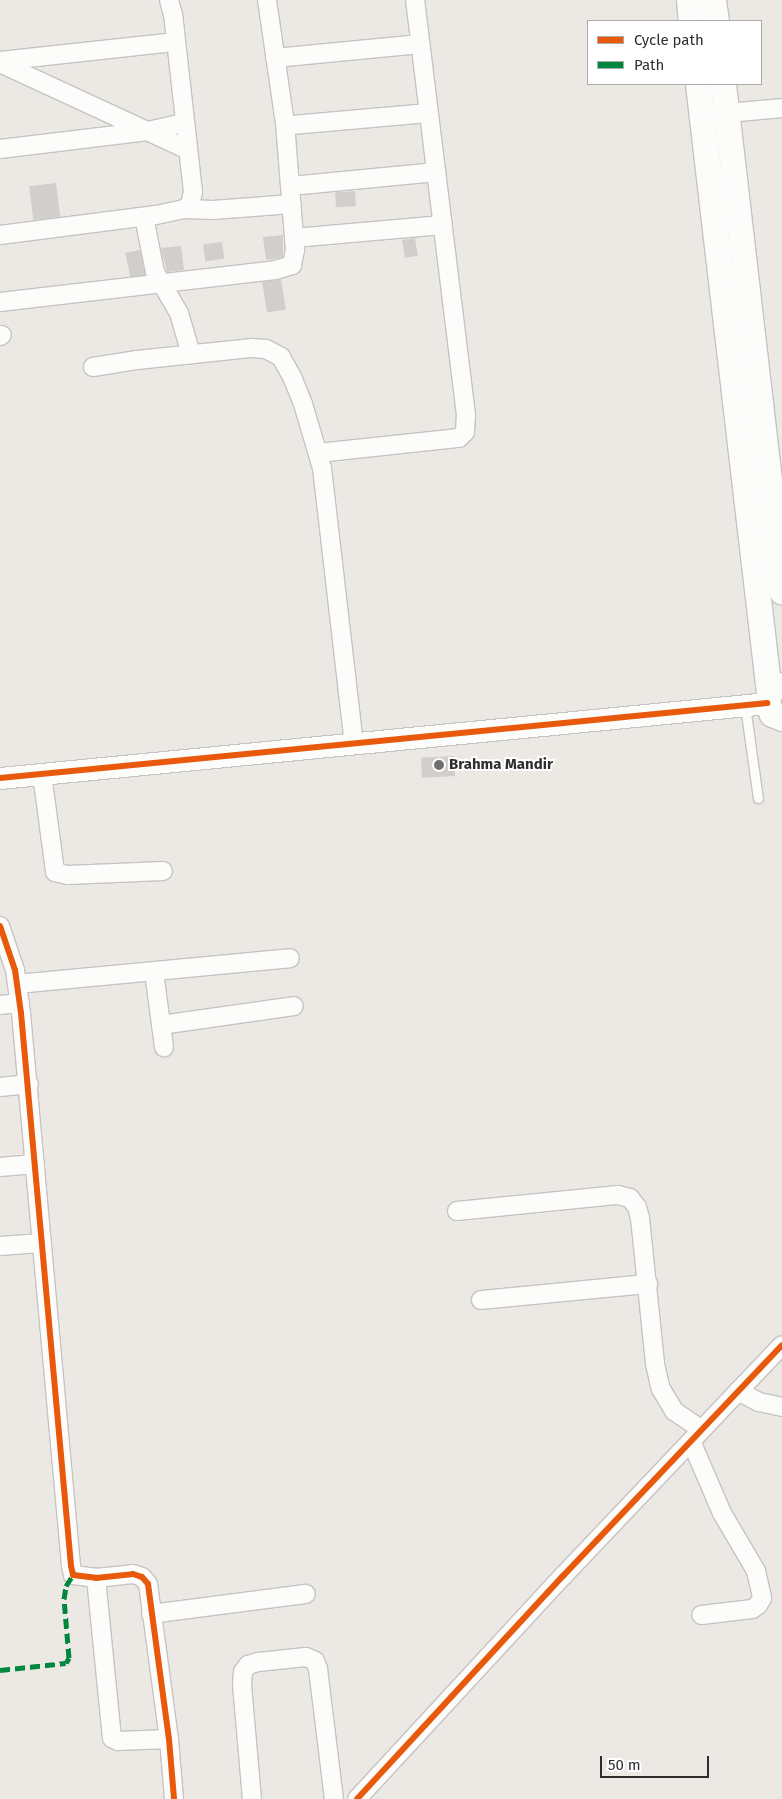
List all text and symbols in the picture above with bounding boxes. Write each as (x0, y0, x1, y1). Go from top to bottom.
legend (587, 20, 762, 85)
text: Cycle path (634, 31, 704, 49)
text: Path (634, 56, 664, 74)
place label: Brahma Mandir (449, 756, 553, 774)
marker: Brahma Mandir (433, 759, 445, 771)
scale bar (602, 1746, 711, 1778)
text: 50 m (608, 1756, 641, 1774)

